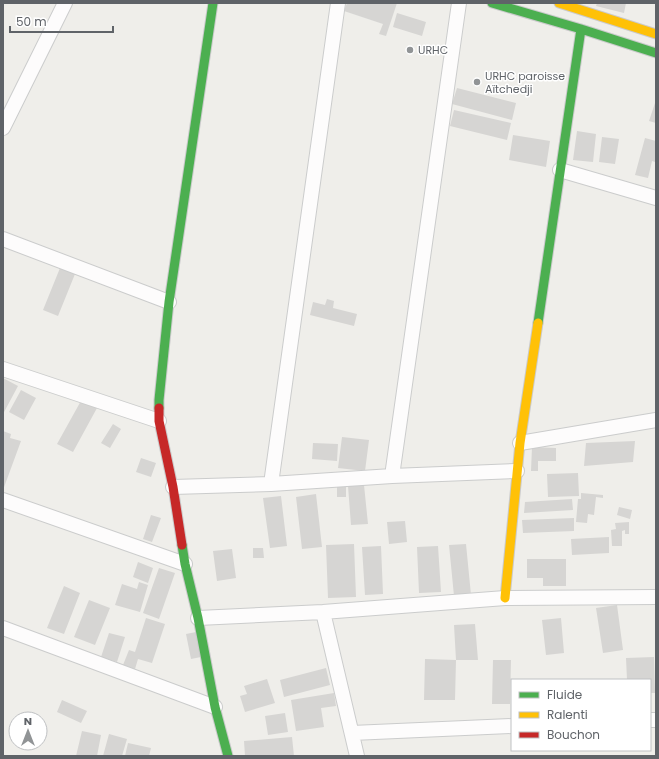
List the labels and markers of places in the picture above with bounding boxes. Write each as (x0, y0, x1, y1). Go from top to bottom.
place label: URHC (418, 42, 448, 58)
marker: URHC (405, 45, 415, 55)
place label: URHC paroisse Aïtchedji (485, 68, 565, 97)
marker: URHC paroisse Aïtchedji (472, 77, 482, 87)

